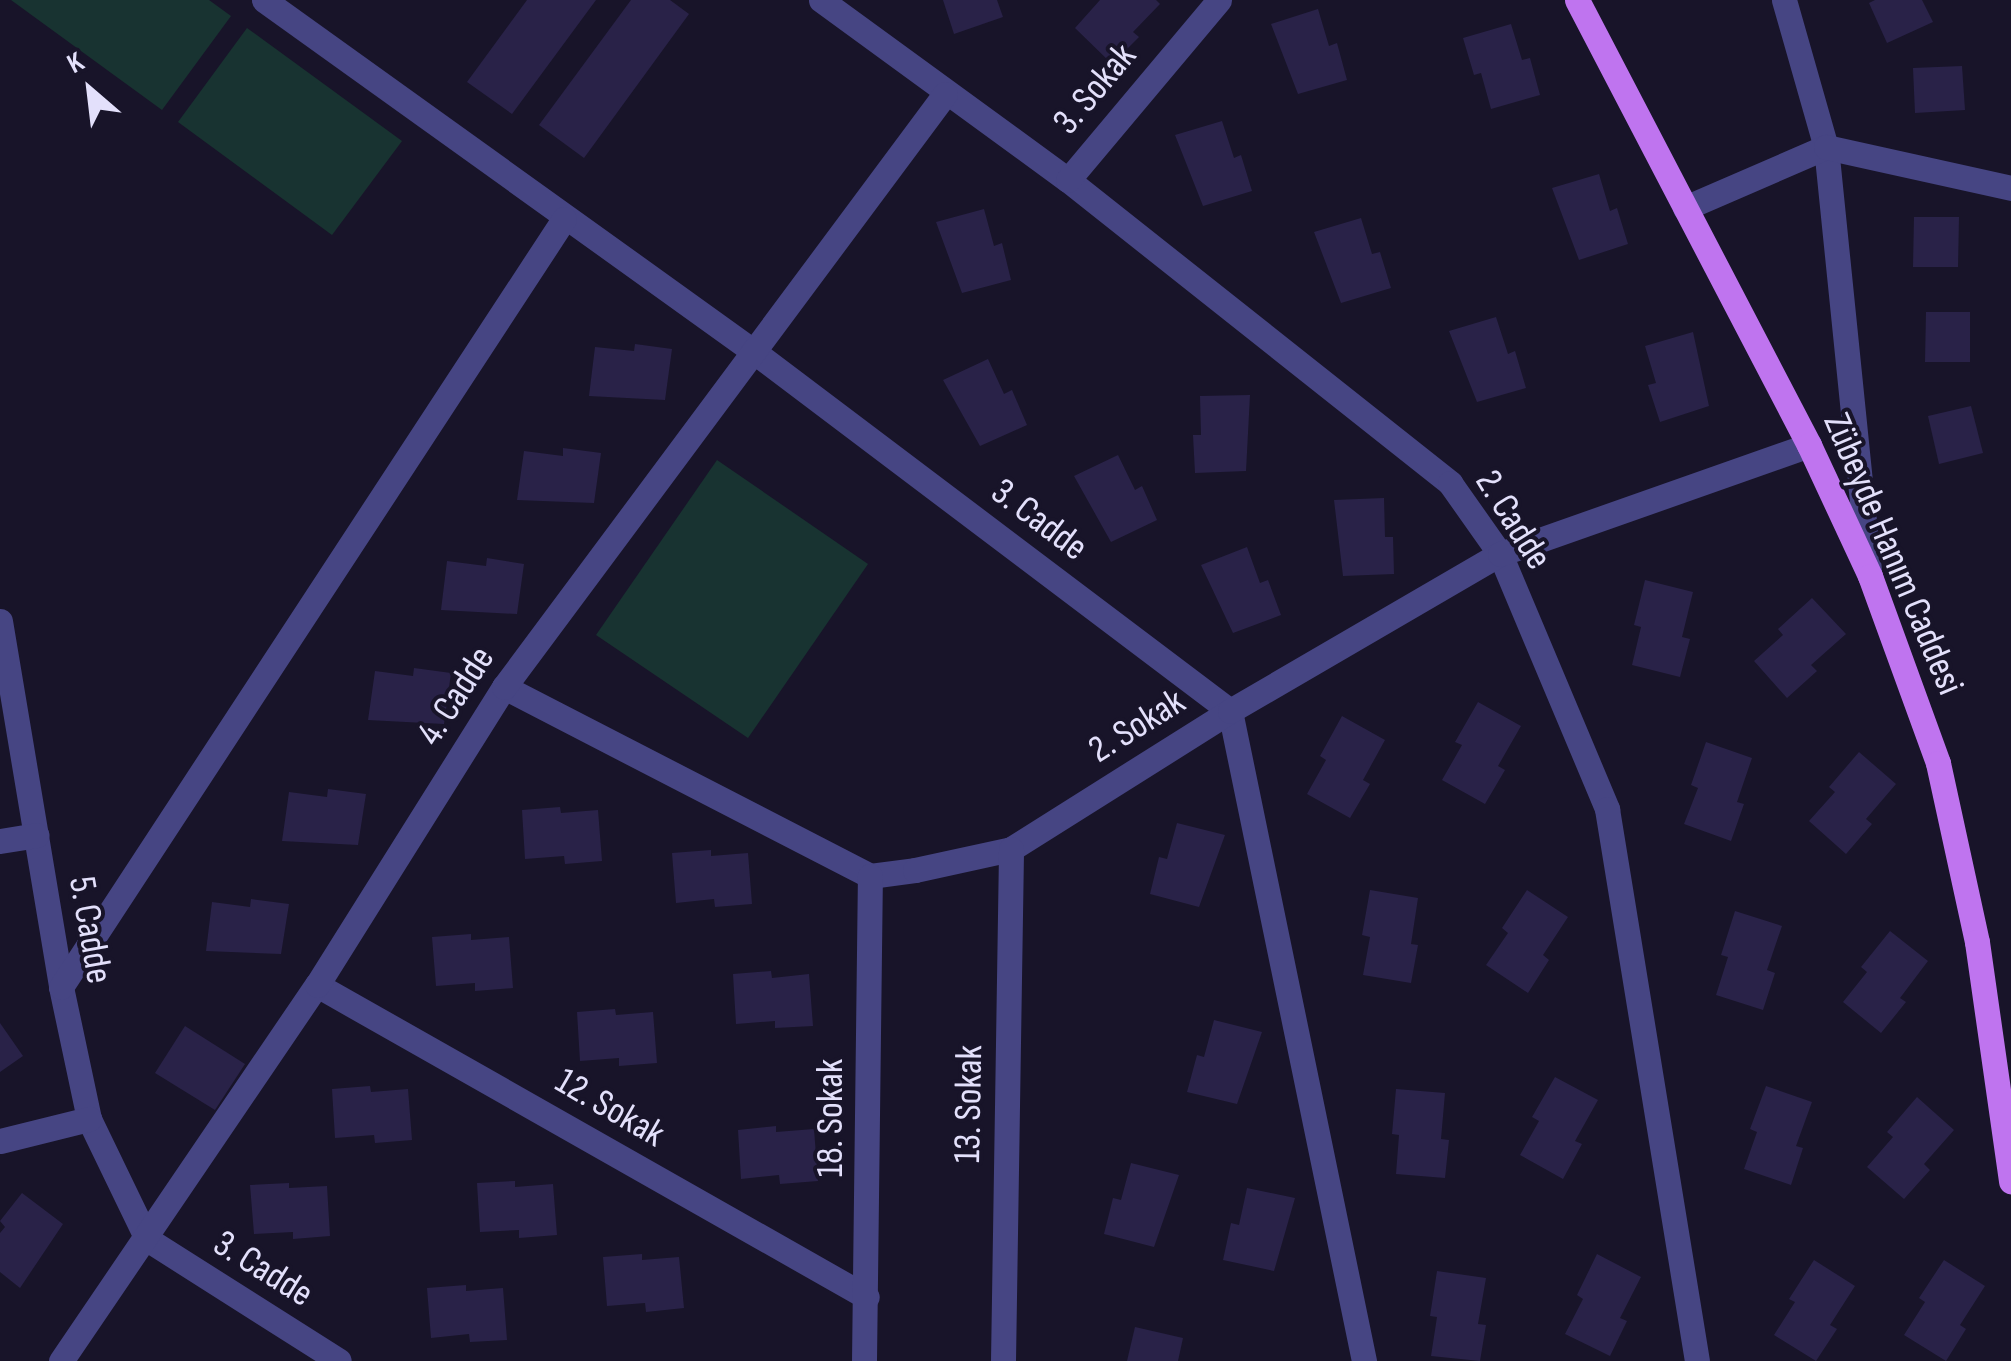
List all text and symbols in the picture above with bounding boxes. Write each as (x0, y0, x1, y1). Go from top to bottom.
street label: 3. Sokak (1044, 34, 1146, 144)
north arrow (40, 40, 140, 140)
text: K (62, 45, 90, 81)
street label: Zübeyde Hanım Caddesi (1813, 406, 1973, 702)
street label: 2. Cadde (1465, 462, 1561, 578)
street label: 3. Cadde (982, 469, 1096, 571)
street label: 4. Cadde (407, 638, 505, 754)
street label: 2. Sokak (1081, 679, 1193, 773)
street label: 5. Cadde (58, 873, 122, 987)
street label: 13. Sokak (945, 1045, 993, 1163)
street label: 12. Sokak (547, 1059, 673, 1157)
street label: 18. Sokak (808, 1059, 854, 1177)
street label: 3. Cadde (205, 1221, 321, 1317)

